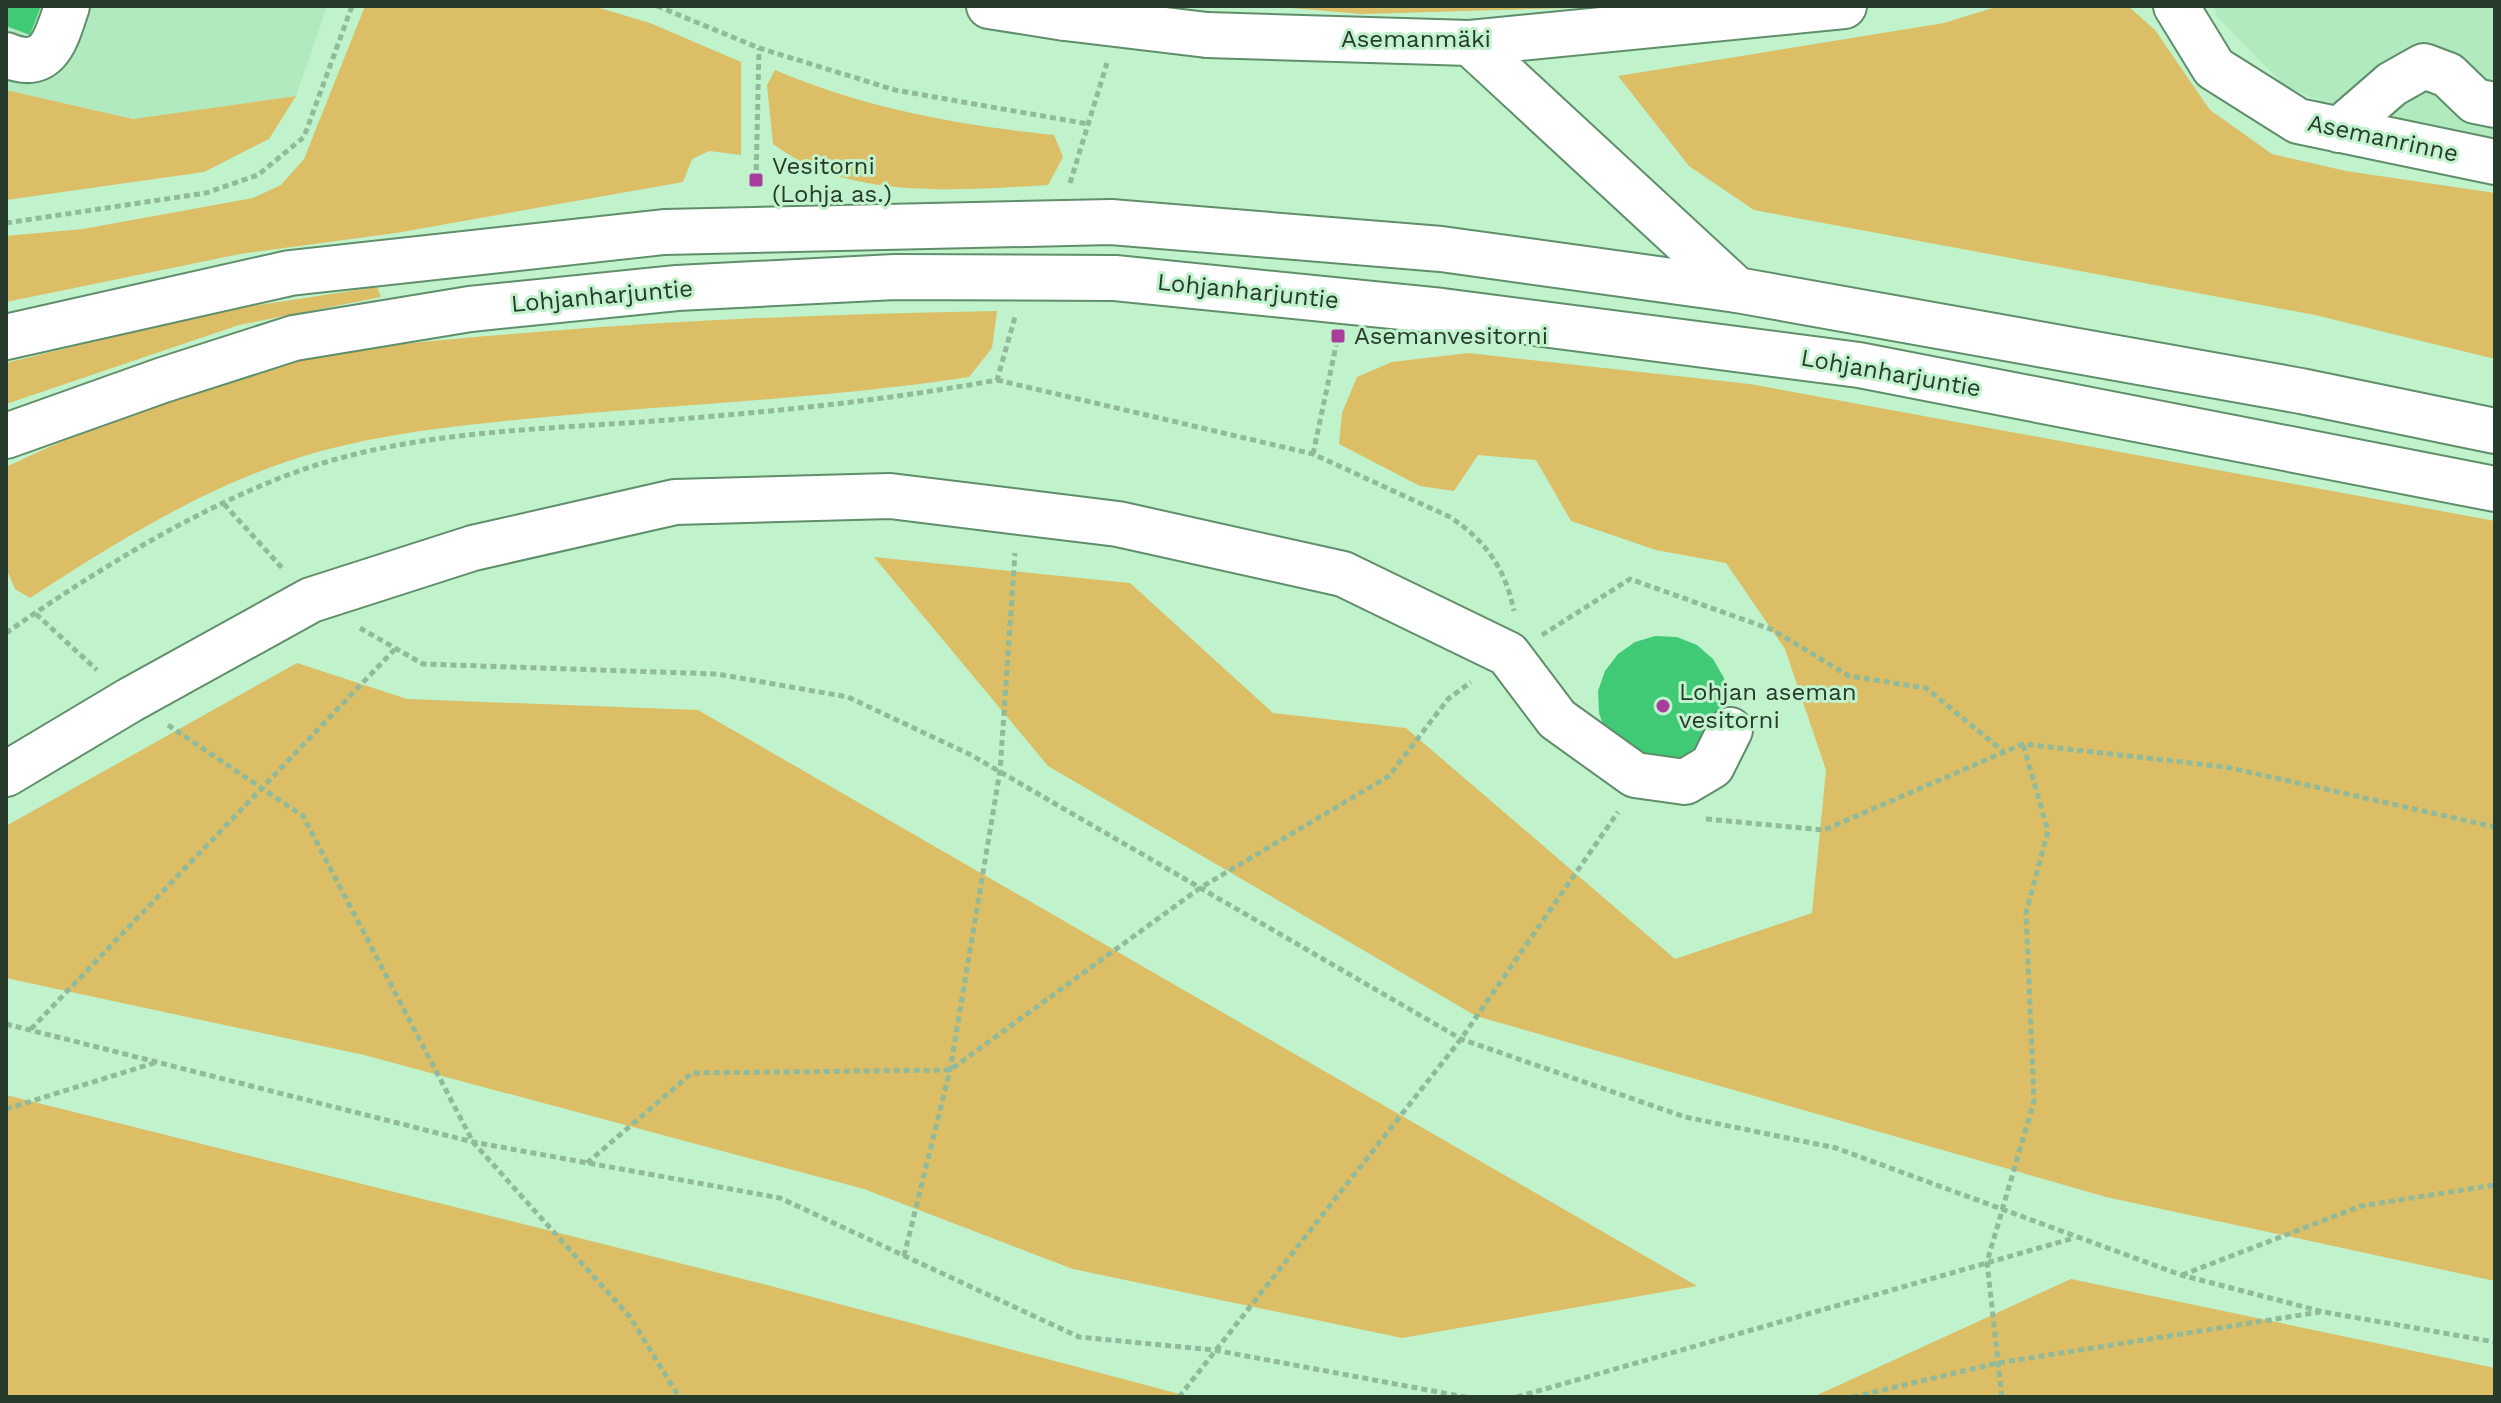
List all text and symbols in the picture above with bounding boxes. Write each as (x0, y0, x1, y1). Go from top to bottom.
street label: Asemanmäki (1341, 25, 1491, 53)
street label: Asemanrinne (2305, 108, 2461, 168)
place label: Vesitorni (Lohja as.) (772, 152, 892, 208)
marker: Vesitorni (Lohja as.) (747, 171, 765, 189)
street label: Lohjanharjuntie (1156, 268, 1340, 314)
street label: Lohjanharjuntie (510, 274, 694, 318)
place label: Asemanvesitorni (1354, 322, 1548, 350)
marker: Asemanvesitorni (1329, 327, 1347, 345)
street label: Lohjanharjuntie (1799, 343, 1983, 403)
place label: Lohjan aseman vesitorni (1679, 678, 1857, 734)
marker: Lohjan aseman vesitorni (1654, 697, 1672, 715)

